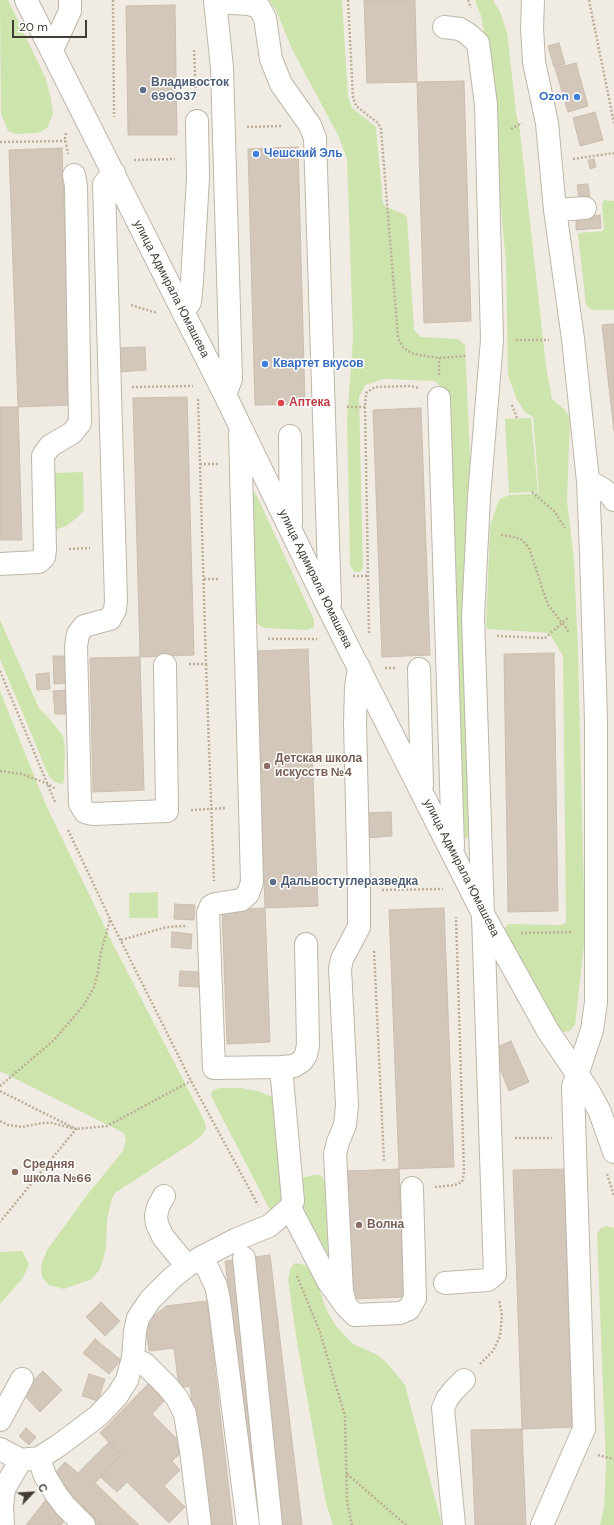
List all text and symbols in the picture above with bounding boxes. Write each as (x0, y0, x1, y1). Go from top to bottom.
scale bar (14, 12, 89, 38)
text: 20 m (19, 19, 48, 35)
place label: Владивосток 690037 (151, 76, 229, 104)
marker: Владивосток 690037 (138, 85, 148, 95)
place label: Ozon (539, 90, 569, 104)
marker: Ozon (572, 92, 582, 102)
place label: Чешский Эль (264, 147, 343, 161)
marker: Чешский Эль (251, 149, 261, 159)
street label: улица Адмирала Юмашева (130, 218, 212, 360)
place label: Квартет вкусов (273, 357, 364, 371)
marker: Квартет вкусов (260, 359, 270, 369)
place label: Аптека (289, 396, 330, 410)
marker: Аптека (276, 398, 286, 408)
street label: улица Адмирала Юмашева (275, 507, 355, 651)
place label: Детская школа искусств №4 (275, 752, 362, 780)
marker: Детская школа искусств №4 (262, 761, 272, 771)
street label: улица Адмирала Юмашева (420, 797, 502, 939)
place label: Дальвостуглеразведка (281, 875, 418, 889)
marker: Дальвостуглеразведка (268, 877, 278, 887)
place label: Средняя школа №66 (23, 1158, 92, 1186)
marker: Средняя школа №66 (10, 1167, 20, 1177)
place label: Волна (367, 1218, 404, 1232)
marker: Волна (354, 1220, 364, 1230)
north arrow (12, 1473, 52, 1513)
text: С (35, 1481, 51, 1494)

